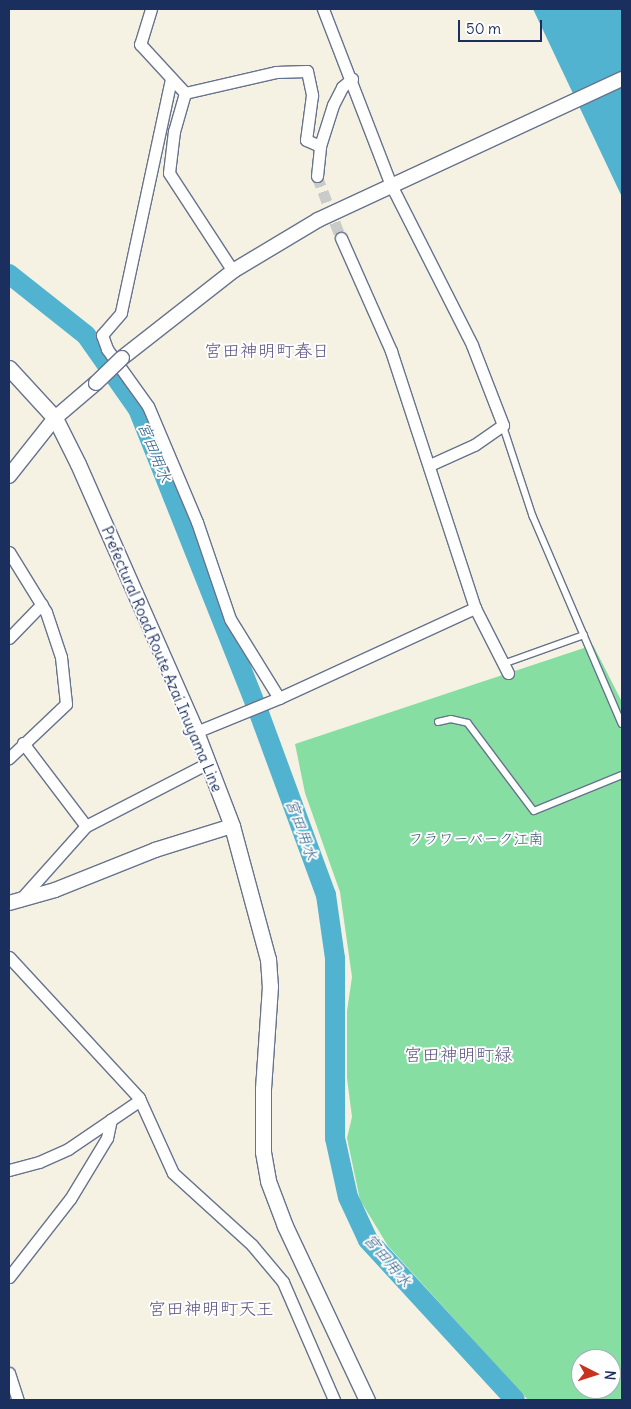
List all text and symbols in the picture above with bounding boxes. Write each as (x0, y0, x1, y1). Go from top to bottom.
scale bar (461, 10, 545, 42)
text: 50 m (466, 19, 501, 38)
district label: 宮田神明町春日 (204, 340, 330, 362)
water label: 宮田用水 (134, 419, 176, 485)
street label: Prefectural Road Route Azai Inuyama Line (98, 523, 226, 795)
water label: 宮田用水 (282, 796, 322, 862)
park label: フラワーパーク江南 (409, 830, 543, 848)
district label: 宮田神明町緑 (404, 1044, 512, 1066)
water label: 宮田用水 (360, 1229, 416, 1291)
district label: 宮田神明町天王 (148, 1298, 274, 1320)
north arrow (571, 1349, 621, 1399)
text: N (601, 1370, 619, 1381)

